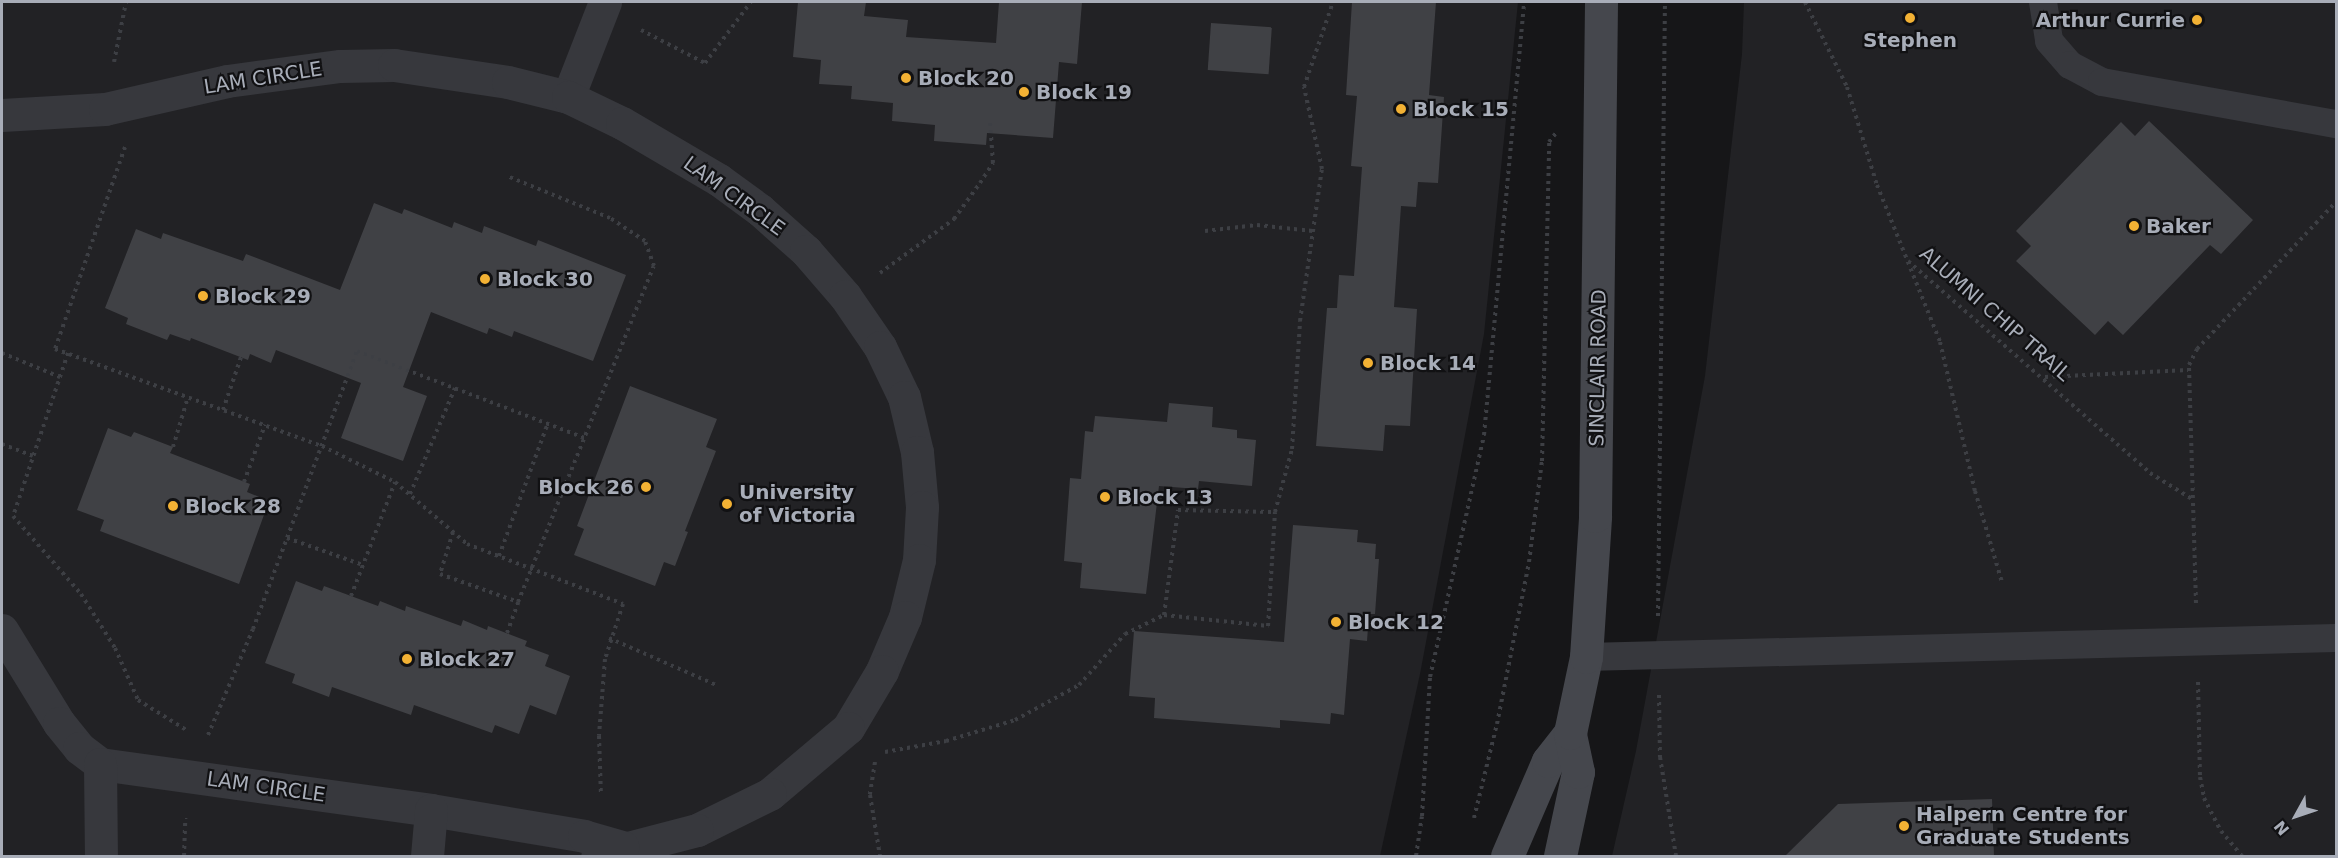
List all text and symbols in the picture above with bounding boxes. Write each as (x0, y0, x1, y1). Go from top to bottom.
place label: Arthur Currie (2036, 8, 2185, 32)
marker: Stephen (1903, 11, 1917, 25)
marker: Arthur Currie (2190, 13, 2204, 27)
place label: Stephen (1863, 28, 1957, 52)
street label: LAM CIRCLE (202, 57, 324, 99)
place label: Block 20 (918, 66, 1014, 90)
marker: Block 20 (899, 71, 913, 85)
place label: Block 19 (1036, 80, 1132, 104)
marker: Block 19 (1017, 85, 1031, 99)
place label: Block 15 (1413, 97, 1509, 121)
marker: Block 15 (1394, 102, 1408, 116)
street label: LAM CIRCLE (679, 151, 789, 241)
place label: Baker (2146, 214, 2211, 238)
marker: Baker (2127, 219, 2141, 233)
street label: ALUMNI CHIP TRAIL (1915, 242, 2075, 386)
place label: Block 30 (497, 267, 593, 291)
marker: Block 30 (478, 272, 492, 286)
place label: Block 29 (215, 284, 311, 308)
marker: Block 29 (196, 289, 210, 303)
street label: SINCLAIR ROAD (1585, 289, 1611, 447)
place label: Block 14 (1380, 351, 1476, 375)
marker: Block 14 (1361, 356, 1375, 370)
place label: Block 26 (538, 475, 634, 499)
marker: Block 26 (639, 480, 653, 494)
place label: University of Victoria (739, 480, 856, 527)
place label: Block 13 (1117, 485, 1213, 509)
marker: Block 13 (1098, 490, 1112, 504)
place label: Block 28 (185, 494, 281, 518)
marker: University of Victoria (720, 497, 734, 511)
marker: Block 28 (166, 499, 180, 513)
place label: Block 12 (1348, 610, 1444, 634)
marker: Block 12 (1329, 615, 1343, 629)
place label: Block 27 (419, 647, 515, 671)
marker: Block 27 (400, 652, 414, 666)
street label: LAM CIRCLE (205, 767, 327, 807)
north arrow (2266, 786, 2326, 846)
place label: Halpern Centre for Graduate Students (1916, 802, 2130, 849)
text: N (2270, 817, 2293, 839)
marker: Halpern Centre for Graduate Students (1897, 819, 1911, 833)

